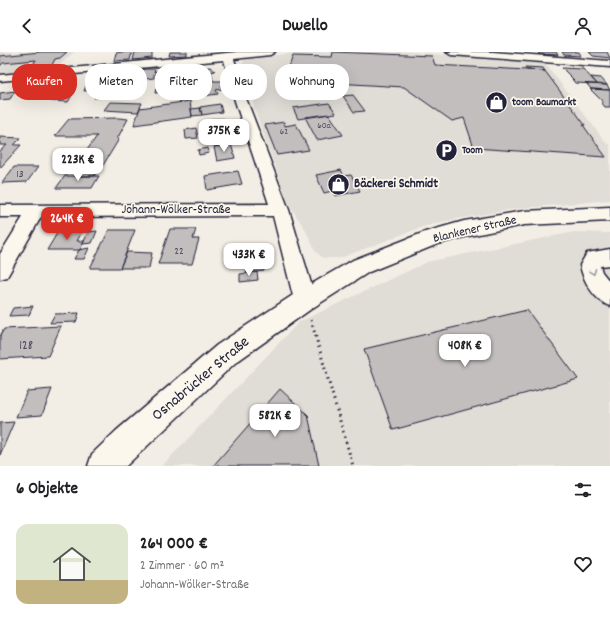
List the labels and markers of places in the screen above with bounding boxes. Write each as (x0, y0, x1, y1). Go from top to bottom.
shop icon: toom Baumarkt (484, 90, 510, 116)
place label: toom Baumarkt (512, 95, 577, 111)
pin: 375K € (191, 119, 257, 153)
parking icon: Toom (433, 138, 459, 164)
place label: Toom (462, 143, 483, 159)
pin: 223K € (45, 148, 111, 182)
shop icon: Bäckerei Schmidt (325, 171, 351, 197)
place label: Bäckerei Schmidt (354, 175, 438, 194)
pin: 264K € (34, 207, 100, 241)
pin: 433K € (216, 243, 282, 277)
pin: 408K € (432, 334, 498, 368)
pin: 582K € (242, 404, 308, 438)

